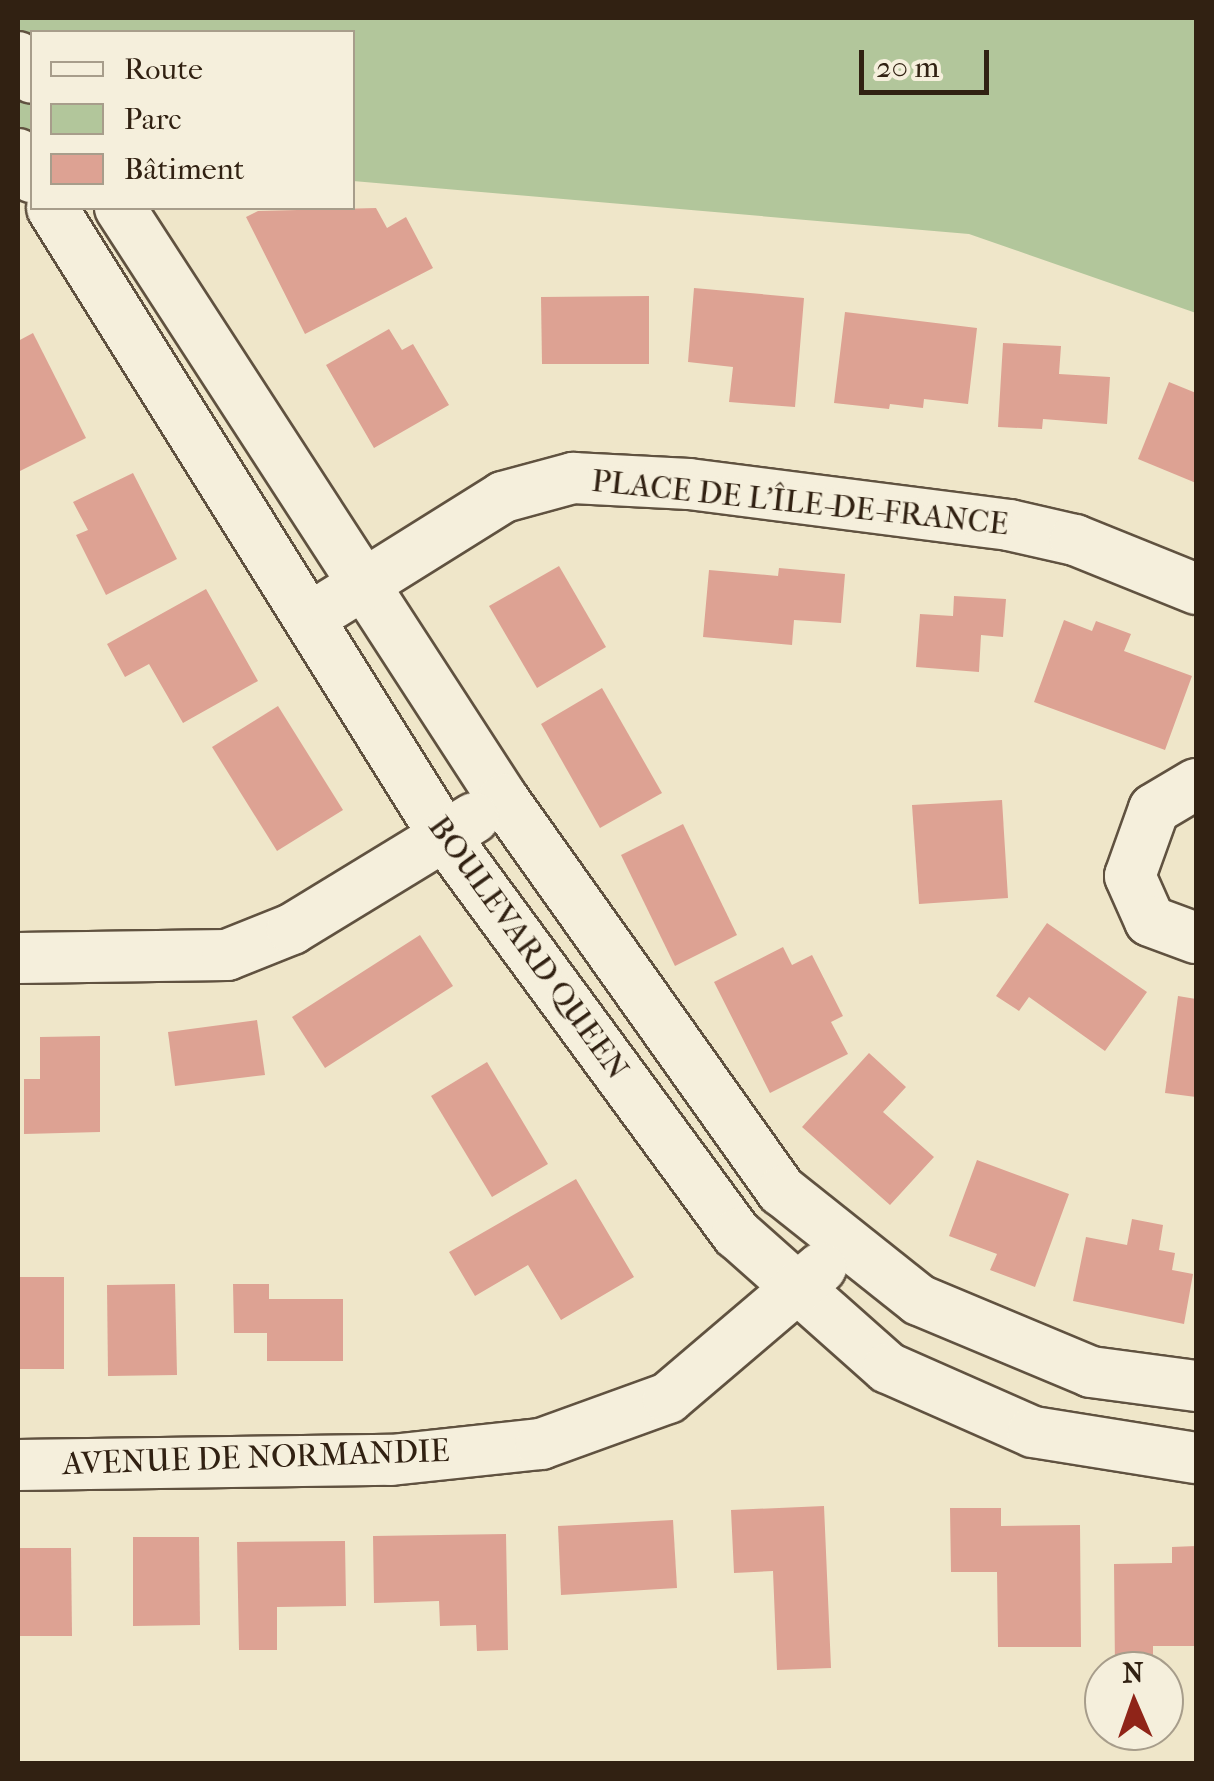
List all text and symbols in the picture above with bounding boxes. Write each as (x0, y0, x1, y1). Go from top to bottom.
legend (30, 30, 355, 210)
scale bar (864, 30, 994, 92)
text: 20 m (876, 50, 939, 85)
text: Route (124, 52, 203, 87)
text: Parc (124, 102, 182, 137)
text: Bâtiment (124, 152, 245, 187)
street label: PLACE DE L'ÎLE-DE-FRANCE (590, 462, 1010, 544)
street label: BOULEVARD QUEEN (420, 809, 636, 1087)
street label: AVENUE DE NORMANDIE (62, 1432, 450, 1484)
north arrow (1084, 1651, 1184, 1751)
text: N (1122, 1656, 1144, 1689)

